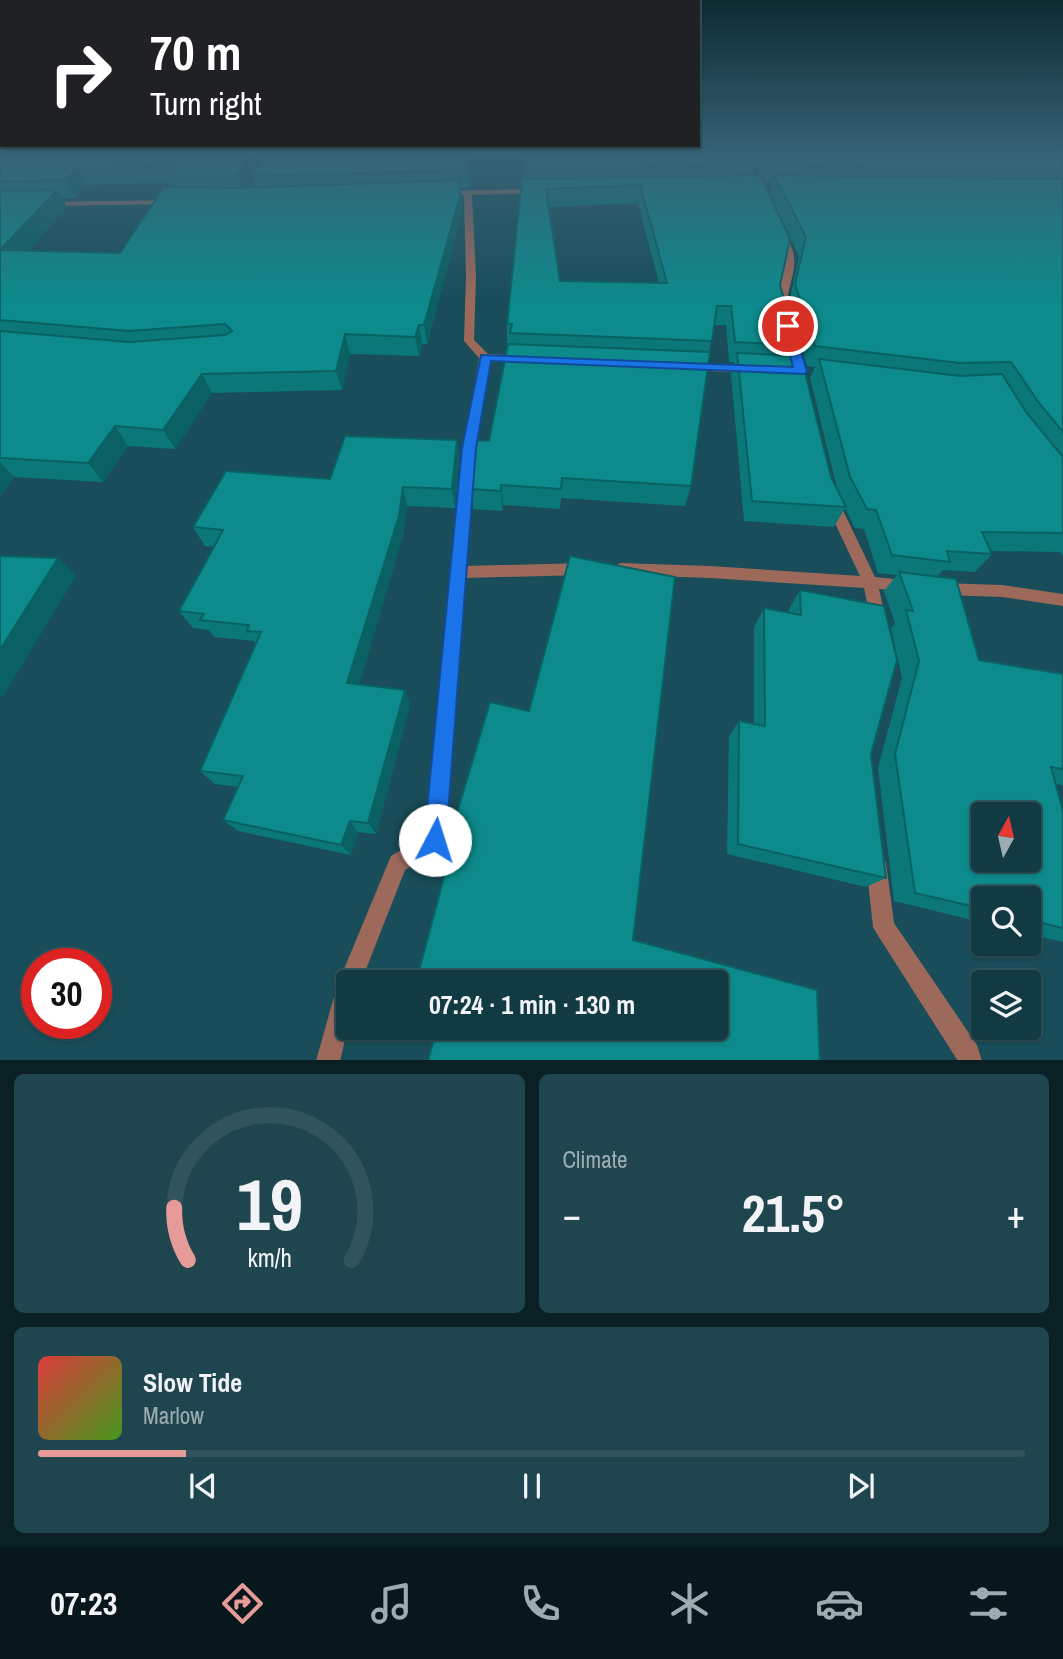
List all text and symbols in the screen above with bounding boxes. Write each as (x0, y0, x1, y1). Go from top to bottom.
text: 70 m (150, 19, 242, 85)
icon: right (35, 28, 126, 119)
text: Turn right (150, 82, 262, 125)
pin (758, 296, 818, 356)
icon: arrive (769, 307, 807, 345)
north arrow (971, 802, 1041, 872)
map controls (971, 802, 1041, 1040)
position arrow (398, 803, 472, 877)
button: search (971, 886, 1041, 956)
speed limit sign: 30 (21, 948, 112, 1039)
button: layers (971, 970, 1041, 1040)
text: 07:24 · 1 min · 130 m (429, 987, 635, 1022)
text: Climate (563, 1144, 627, 1175)
text: 19 (236, 1155, 302, 1253)
text: 21.5° (742, 1178, 846, 1248)
text: − (563, 1189, 581, 1240)
text: + (1007, 1189, 1025, 1240)
text: km/h (247, 1240, 291, 1274)
text: Slow Tide (143, 1365, 242, 1400)
text: Marlow (143, 1400, 204, 1431)
icon: previous (184, 1467, 222, 1505)
icon: pause (513, 1467, 551, 1505)
icon: next (842, 1467, 880, 1505)
icon: directions (218, 1579, 267, 1628)
icon: music (367, 1579, 416, 1628)
icon: phone (516, 1579, 565, 1628)
icon: climate (665, 1579, 714, 1628)
icon: car (815, 1579, 864, 1628)
icon: filters (964, 1579, 1013, 1628)
text: 07:23 (50, 1582, 117, 1625)

